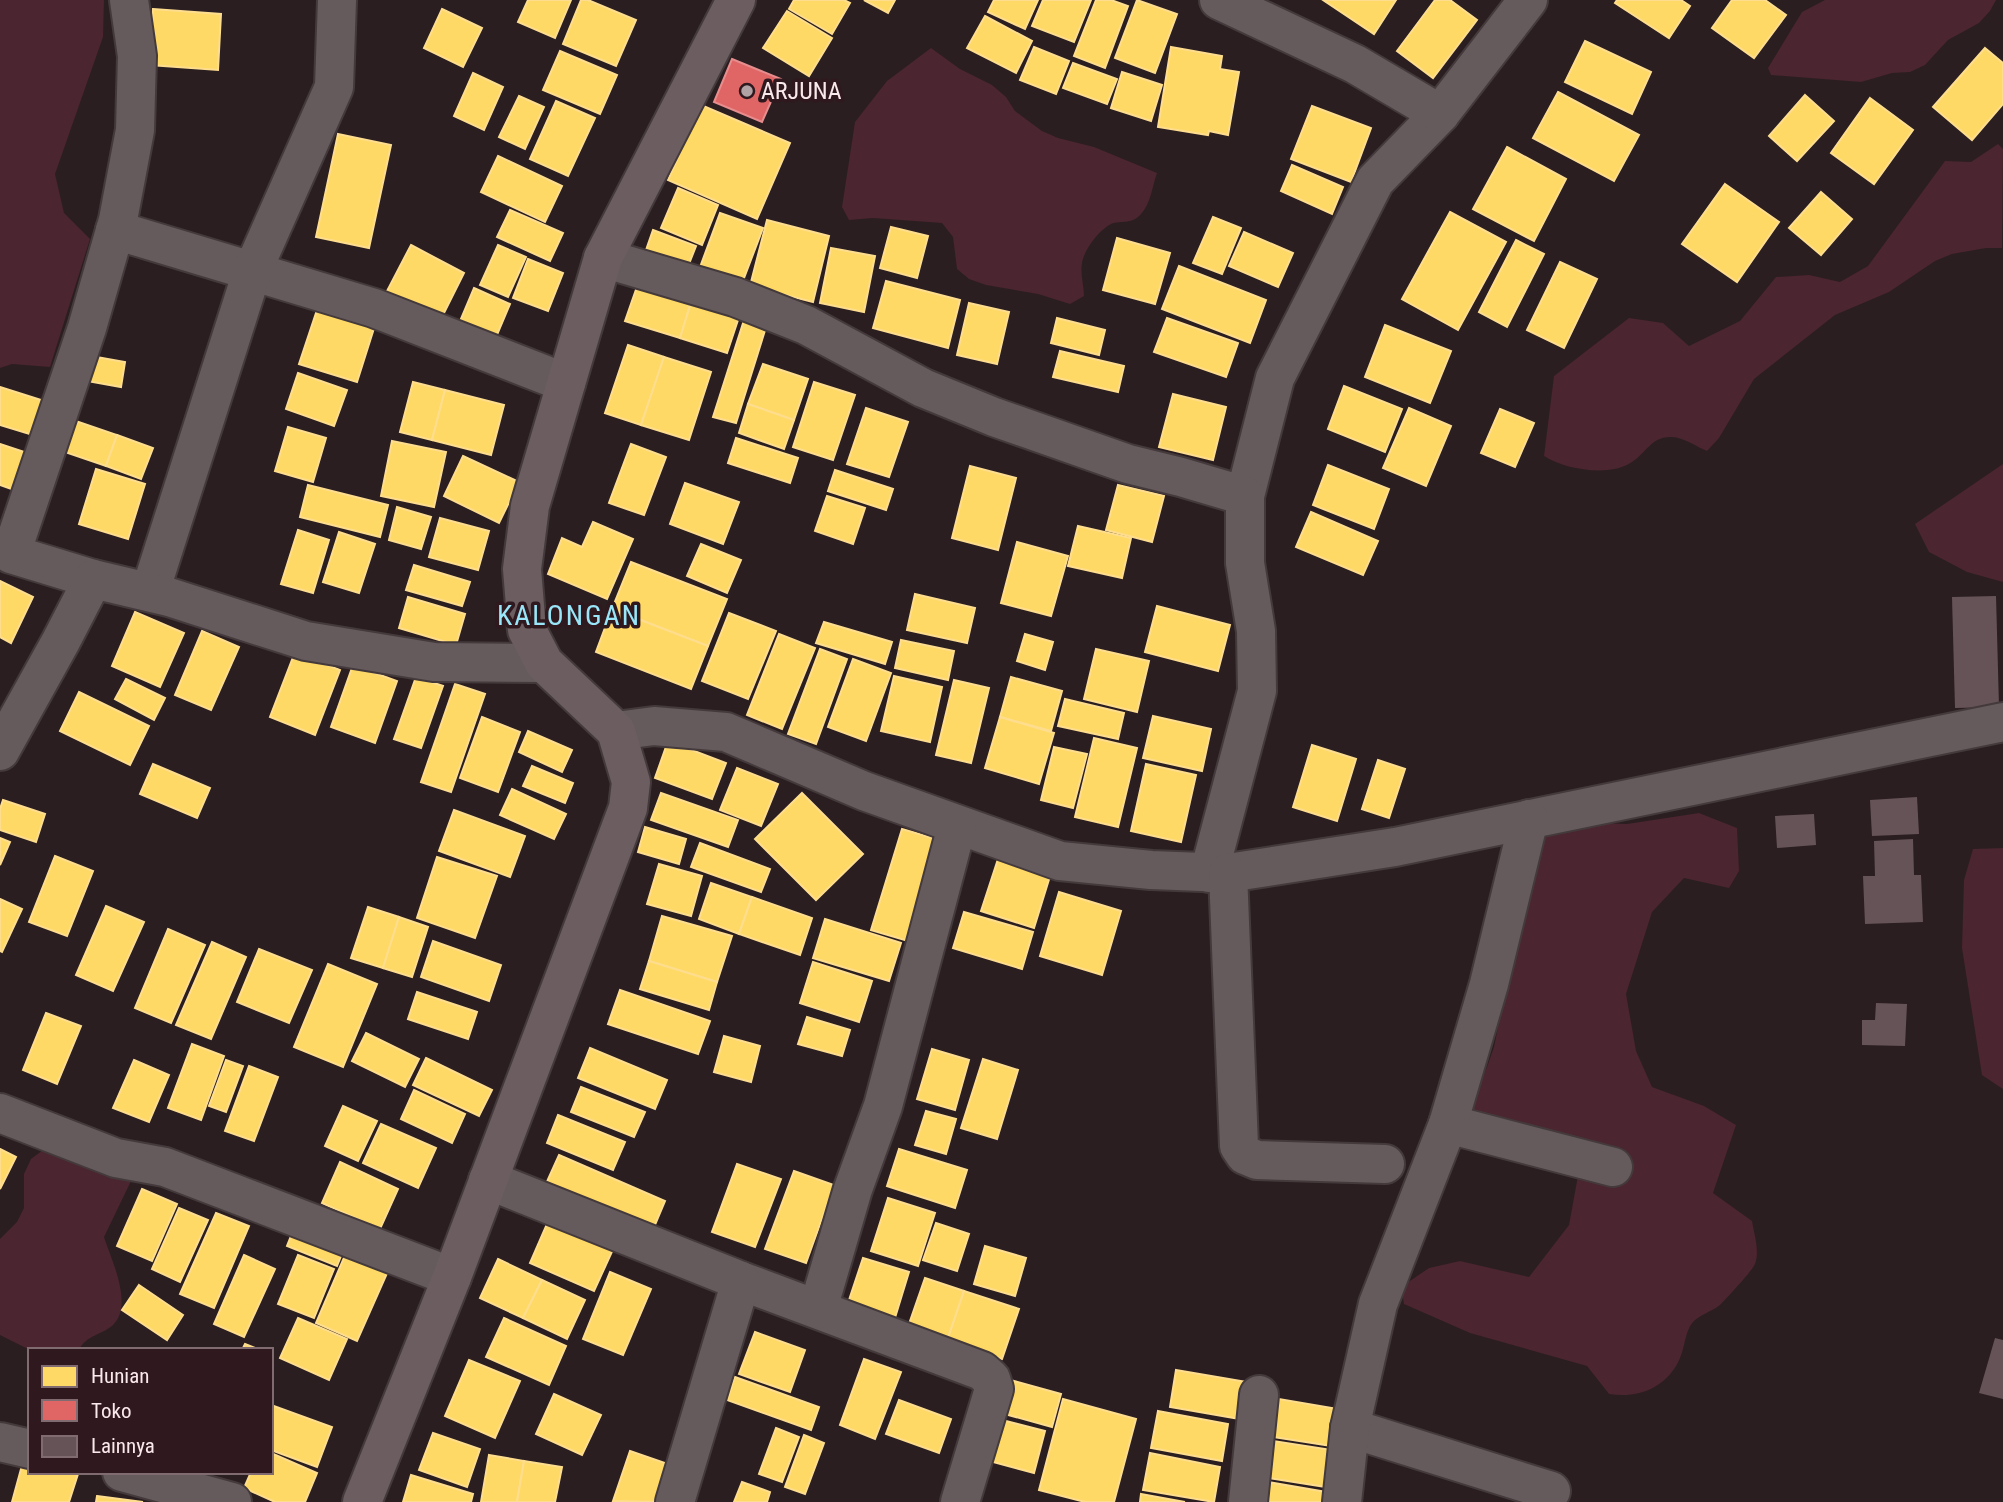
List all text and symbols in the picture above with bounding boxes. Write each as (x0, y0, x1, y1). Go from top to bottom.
place label: ARJUNA (761, 77, 842, 105)
marker: ARJUNA (739, 83, 755, 99)
district label: KALONGAN (497, 599, 641, 632)
legend (28, 1348, 273, 1474)
text: Hunian (91, 1364, 149, 1388)
text: Toko (91, 1399, 131, 1423)
text: Lainnya (91, 1434, 155, 1458)

